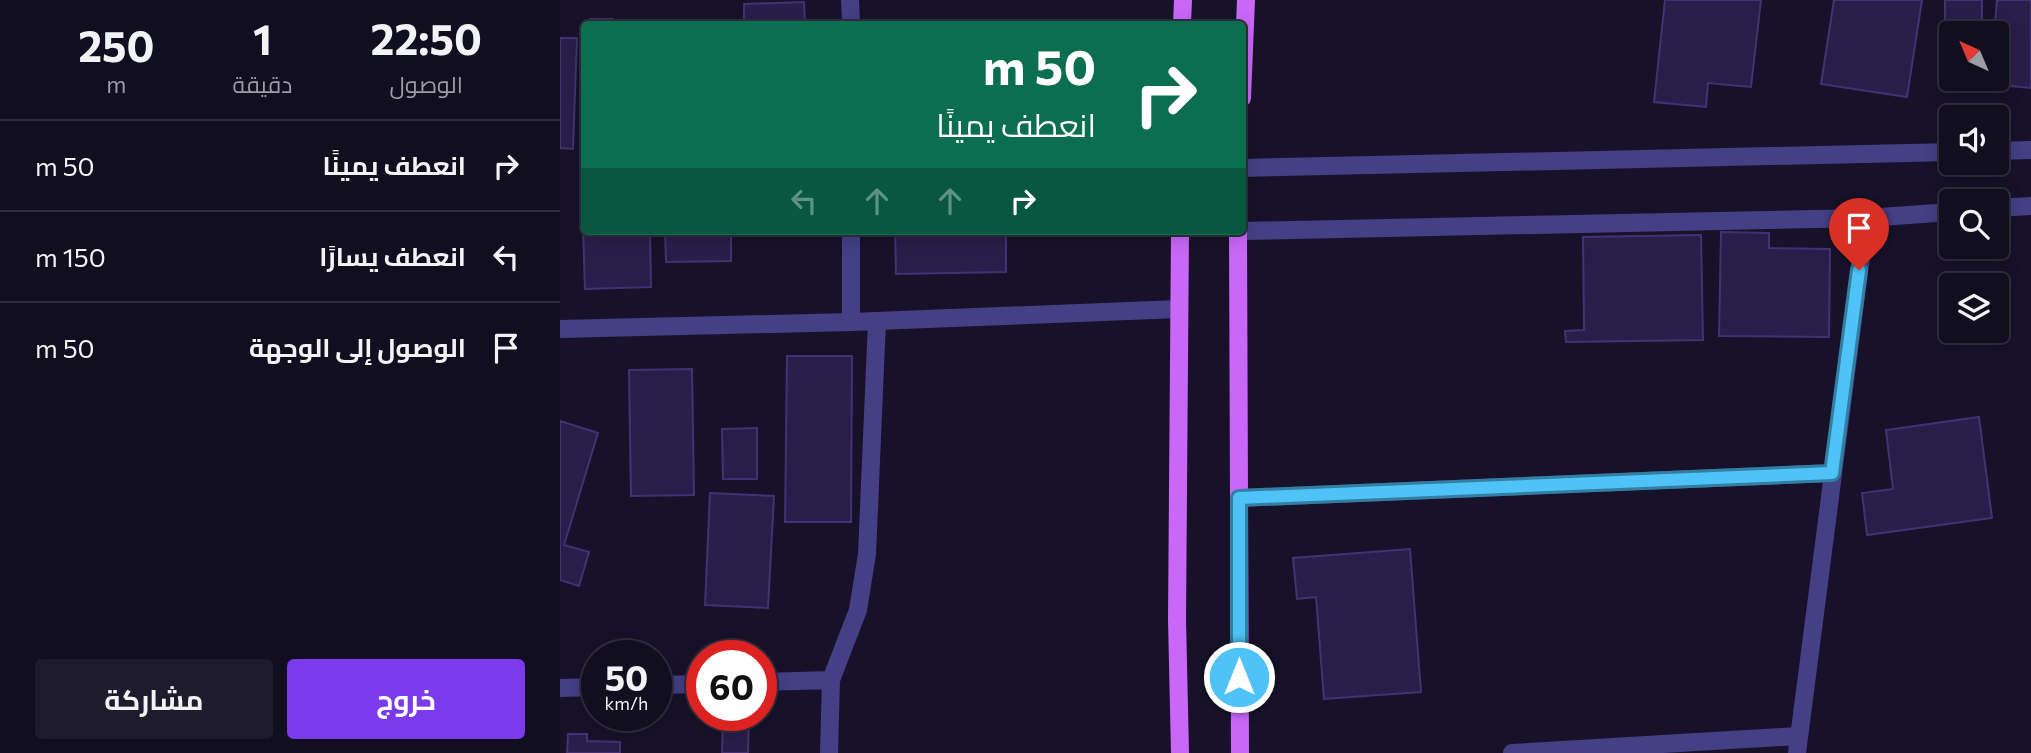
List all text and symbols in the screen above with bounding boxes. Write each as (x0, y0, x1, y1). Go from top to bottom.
text: 1 (253, 12, 272, 64)
text: 22:50 (371, 12, 482, 64)
text: 250 (78, 19, 154, 71)
north arrow (1939, 21, 2009, 91)
map controls (1939, 21, 2009, 343)
text: 50 m (983, 35, 1096, 95)
icon: right (1120, 49, 1211, 140)
text: m (106, 70, 126, 98)
text: دقيقة (233, 70, 292, 98)
text: الوصول (390, 70, 463, 98)
text: انعطف يمينًا (936, 104, 1096, 144)
button: sound (1939, 105, 2009, 175)
icon: right (487, 147, 525, 185)
text: انعطف يمينًا (322, 149, 466, 180)
text: 50 m (35, 150, 95, 181)
icon: left (785, 182, 823, 220)
icon: ahead (858, 182, 896, 220)
icon: ahead (931, 182, 969, 220)
icon: right (1004, 182, 1042, 220)
button: search (1939, 189, 2009, 259)
pin (1829, 198, 1889, 270)
icon: arrive (1840, 209, 1878, 247)
icon: left (487, 238, 525, 276)
text: انعطف يسارًا (319, 240, 466, 271)
text: 150 m (35, 241, 106, 272)
button: layers (1939, 273, 2009, 343)
icon: arrive (487, 329, 525, 367)
text: الوصول إلى الوجهة (249, 331, 466, 362)
text: 50 m (35, 332, 95, 363)
speed limit sign: 60 (686, 640, 777, 731)
position arrow (1202, 640, 1276, 714)
text: 50 (605, 655, 648, 698)
button: مشاركة (35, 659, 273, 739)
button: خروج (287, 659, 525, 739)
text: km/h (605, 692, 648, 714)

